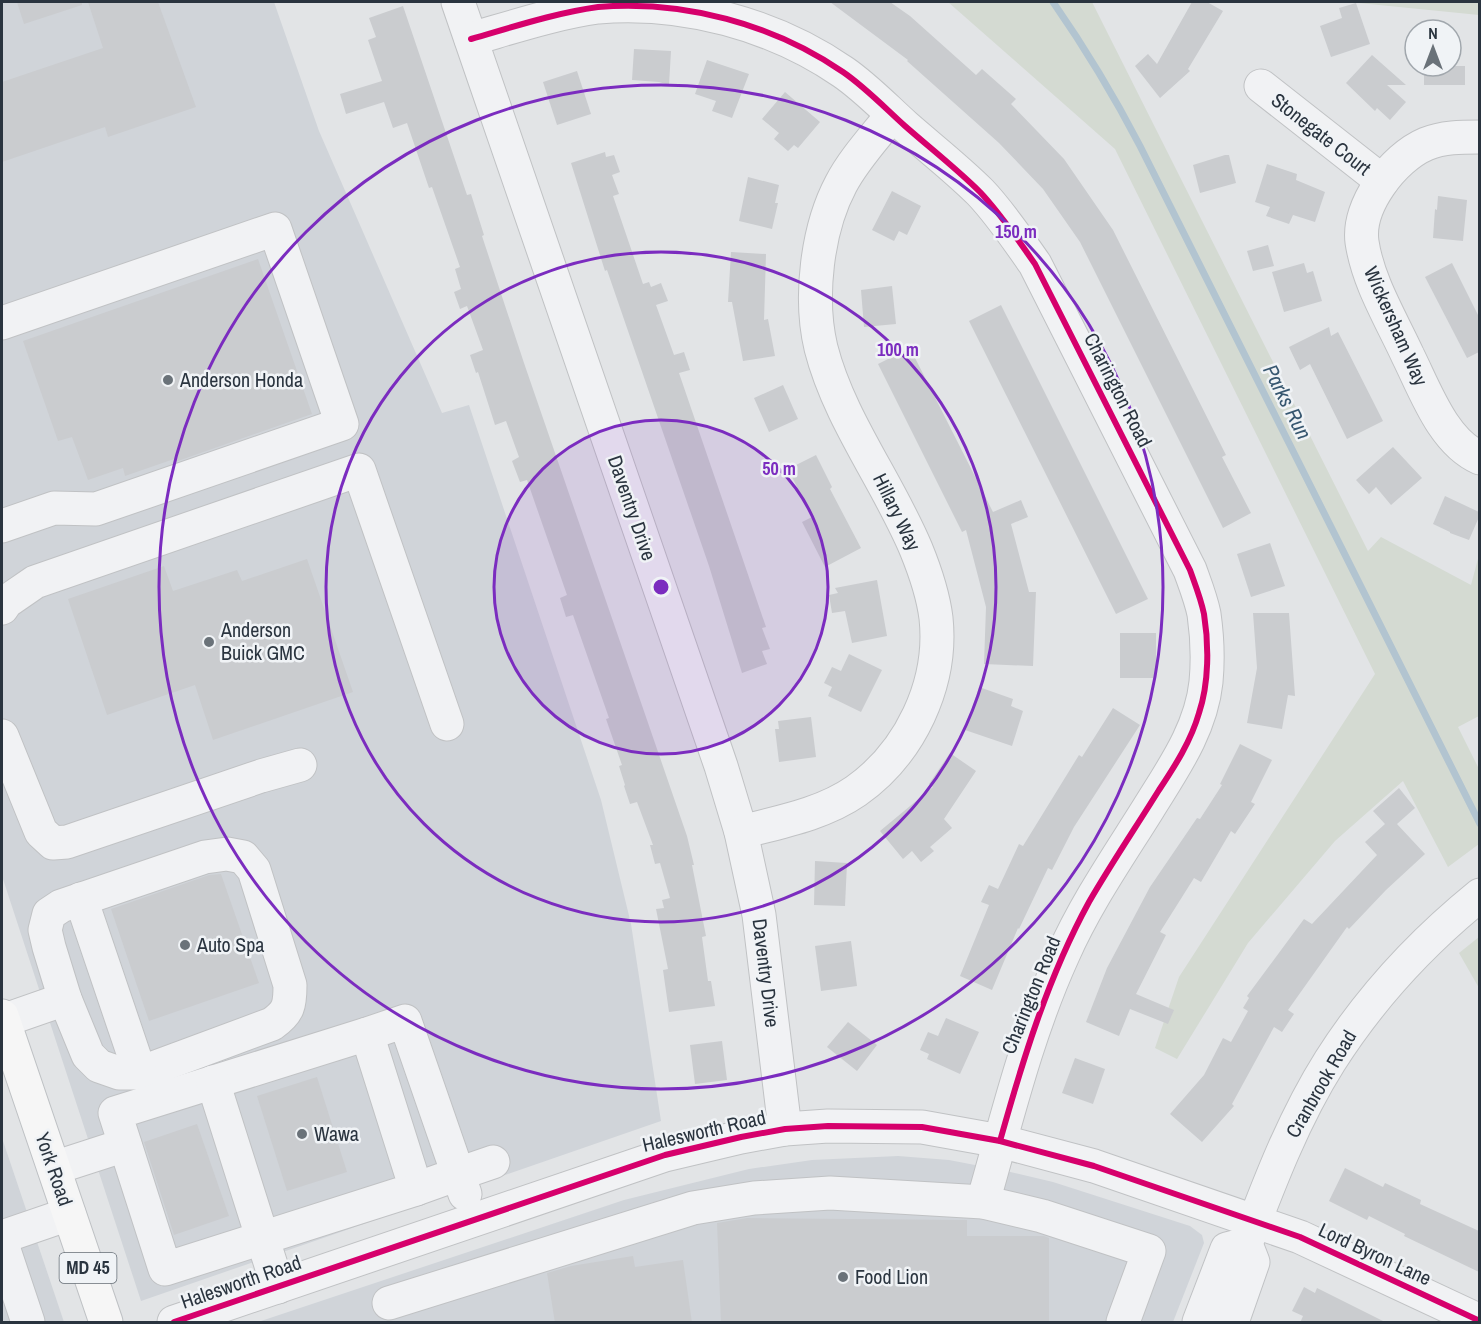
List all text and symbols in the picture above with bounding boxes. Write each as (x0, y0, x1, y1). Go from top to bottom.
north arrow (1403, 18, 1463, 78)
text: N (1428, 22, 1438, 44)
street label: Stonegate Court (1266, 86, 1377, 181)
text: 150 m (995, 219, 1037, 244)
street label: Wickersham Way (1358, 262, 1435, 390)
street label: Charington Road (1078, 328, 1159, 452)
text: 100 m (877, 337, 919, 362)
water label: Parks Run (1256, 359, 1319, 444)
place label: Anderson Honda (179, 366, 303, 393)
marker: Anderson Honda (161, 373, 175, 387)
street label: Daventry Drive (602, 452, 663, 564)
text: 50 m (762, 456, 796, 481)
street label: Hillary Way (867, 468, 928, 556)
centre of rings (651, 577, 671, 597)
place label: Anderson Buick GMC (220, 616, 305, 666)
marker: Anderson Buick GMC (202, 635, 216, 649)
street label: Daventry Drive (746, 917, 787, 1029)
place label: Auto Spa (196, 931, 264, 958)
street label: Charington Road (995, 932, 1066, 1058)
marker: Auto Spa (178, 938, 192, 952)
street label: Cranbrook Road (1279, 1025, 1362, 1143)
street label: Halesworth Road (640, 1103, 768, 1158)
place label: Wawa (314, 1120, 359, 1147)
marker: Wawa (295, 1127, 309, 1141)
street label: York Road (29, 1128, 80, 1209)
street label: Lord Byron Lane (1315, 1216, 1436, 1291)
street label: Halesworth Road (177, 1248, 305, 1315)
road number: MD 45 (60, 1253, 116, 1283)
place label: Food Lion (855, 1263, 928, 1290)
marker: Food Lion (836, 1270, 850, 1284)

